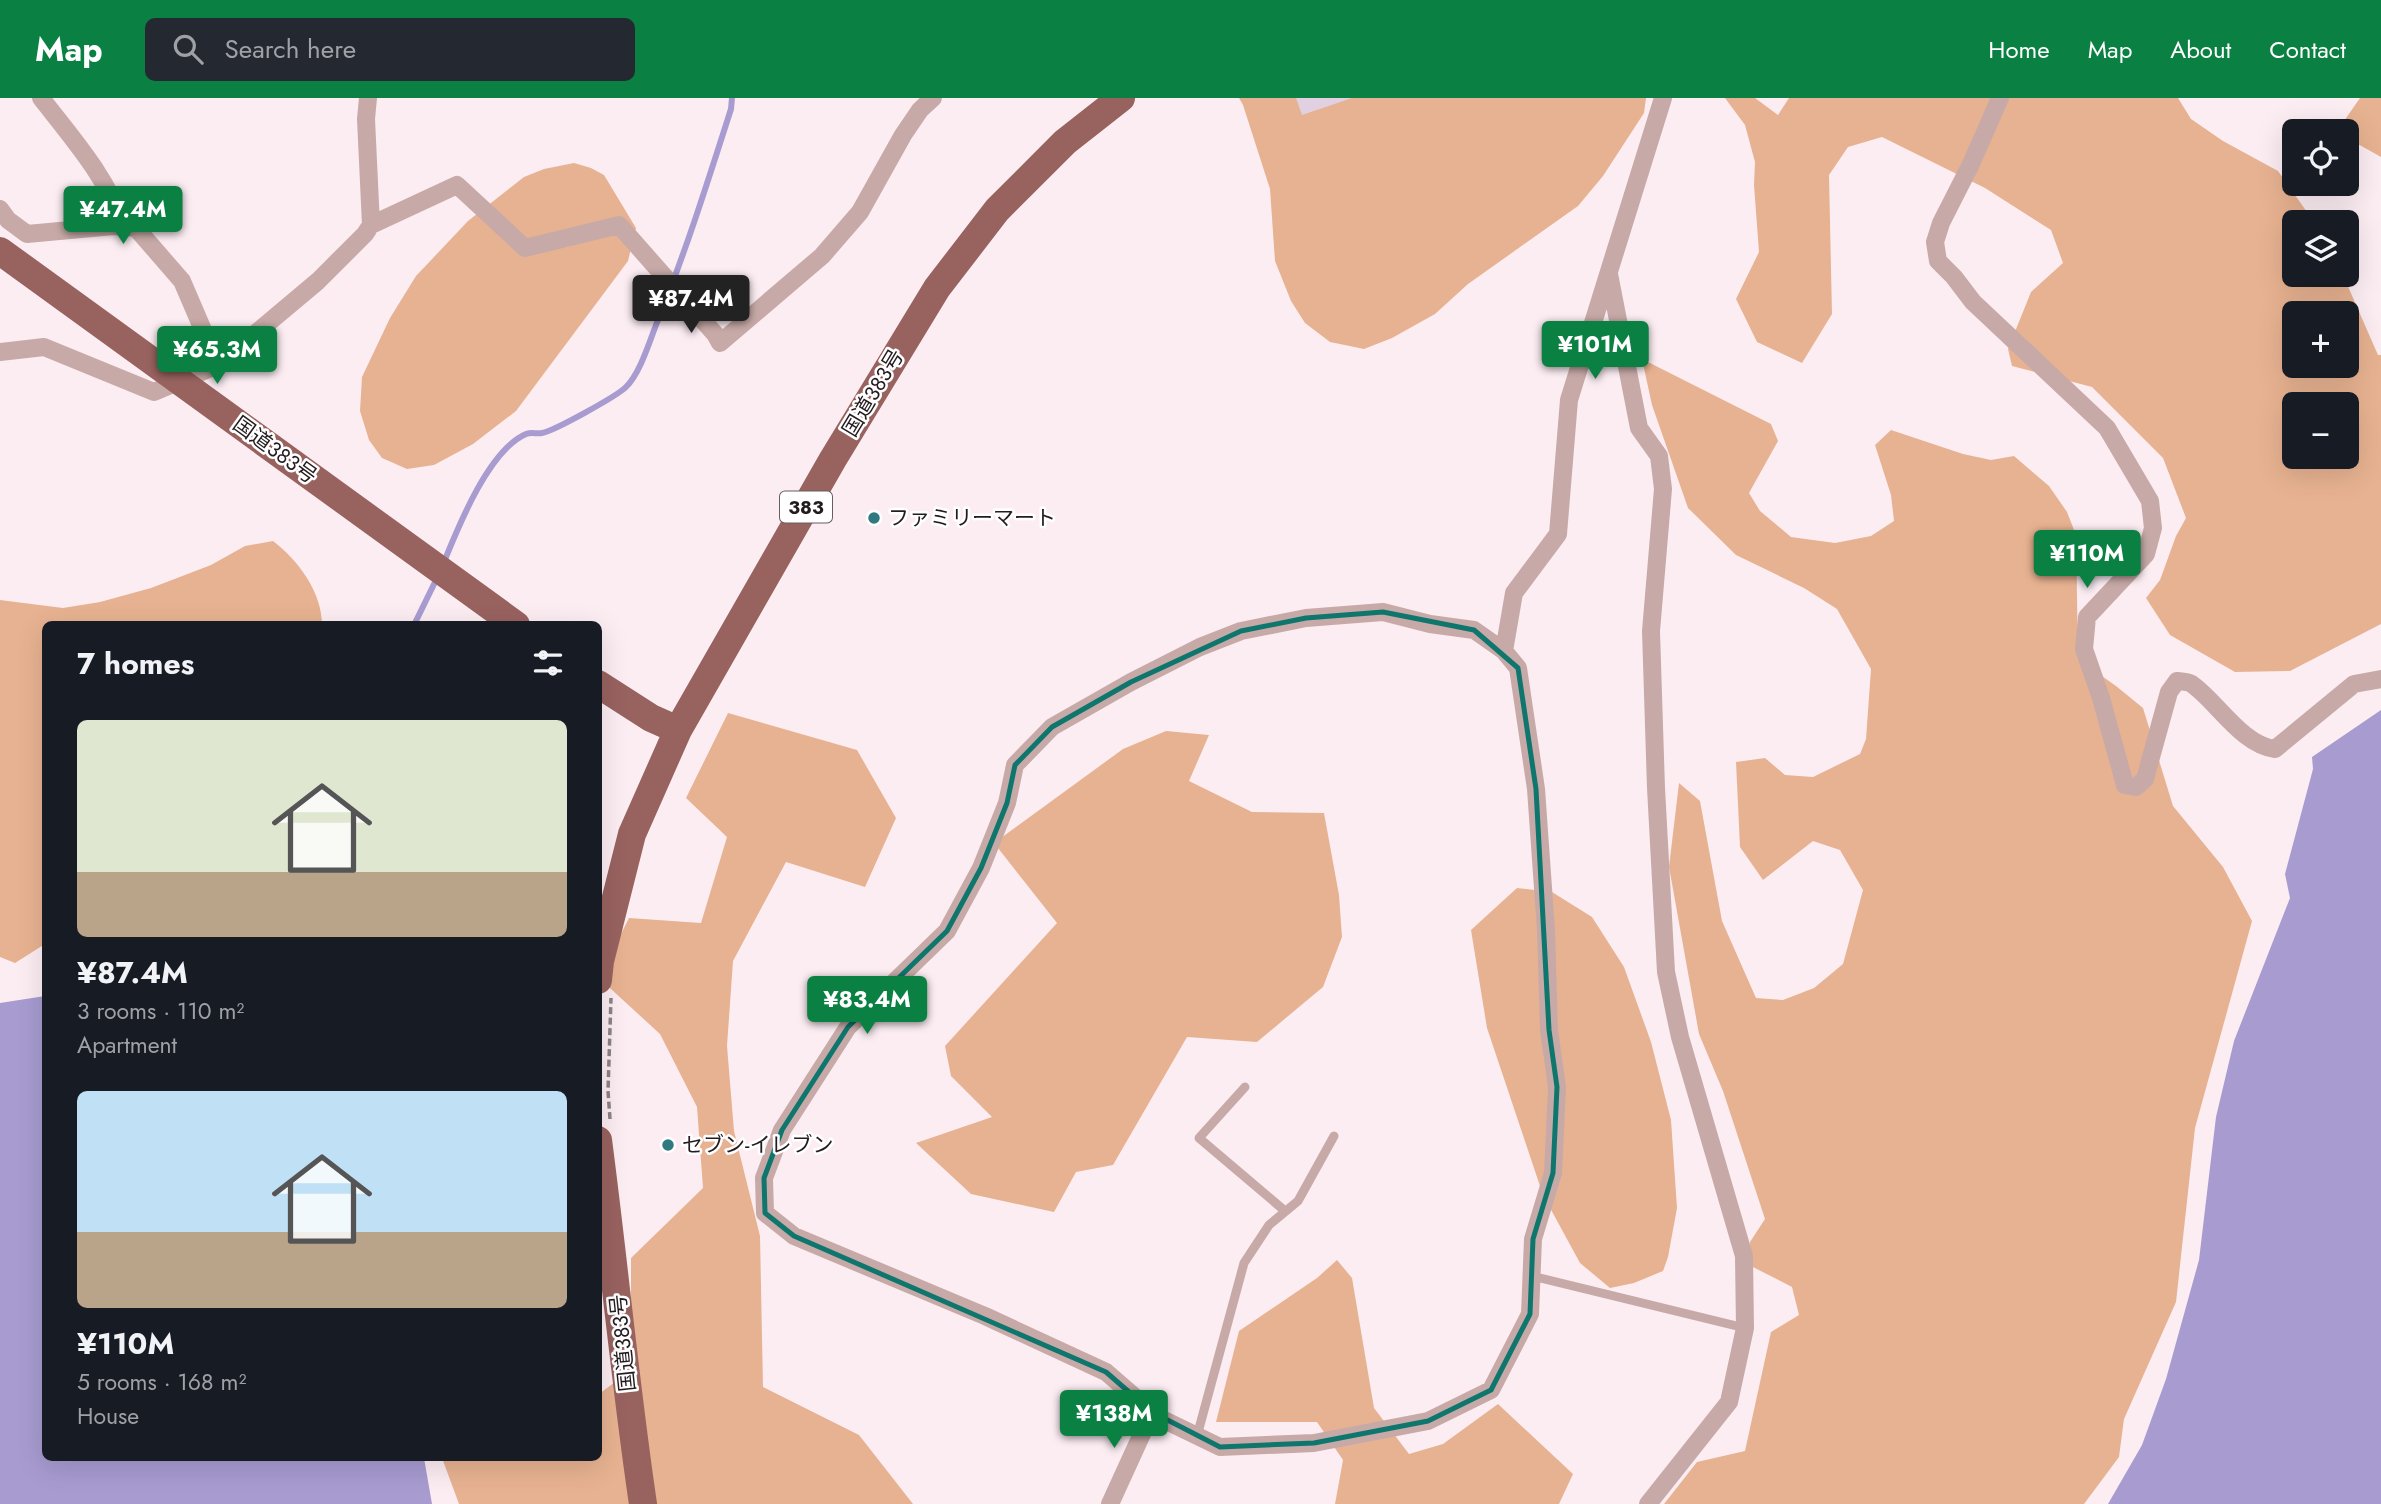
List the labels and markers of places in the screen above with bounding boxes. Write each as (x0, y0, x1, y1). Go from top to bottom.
pin: ¥47.4M (66, 186, 180, 246)
pin: ¥87.4M (634, 275, 748, 335)
pin: ¥101M (1546, 322, 1644, 381)
pin: ¥65.3M (160, 327, 274, 386)
place label: ファミリーマート (888, 503, 1056, 533)
marker: ファミリーマート (866, 510, 882, 526)
pin: ¥110M (2038, 531, 2136, 590)
pin: ¥83.4M (810, 976, 924, 1036)
place label: セブン-イレブン (682, 1130, 833, 1160)
marker: セブン-イレブン (660, 1137, 676, 1153)
pin: ¥138M (1065, 1390, 1163, 1450)

